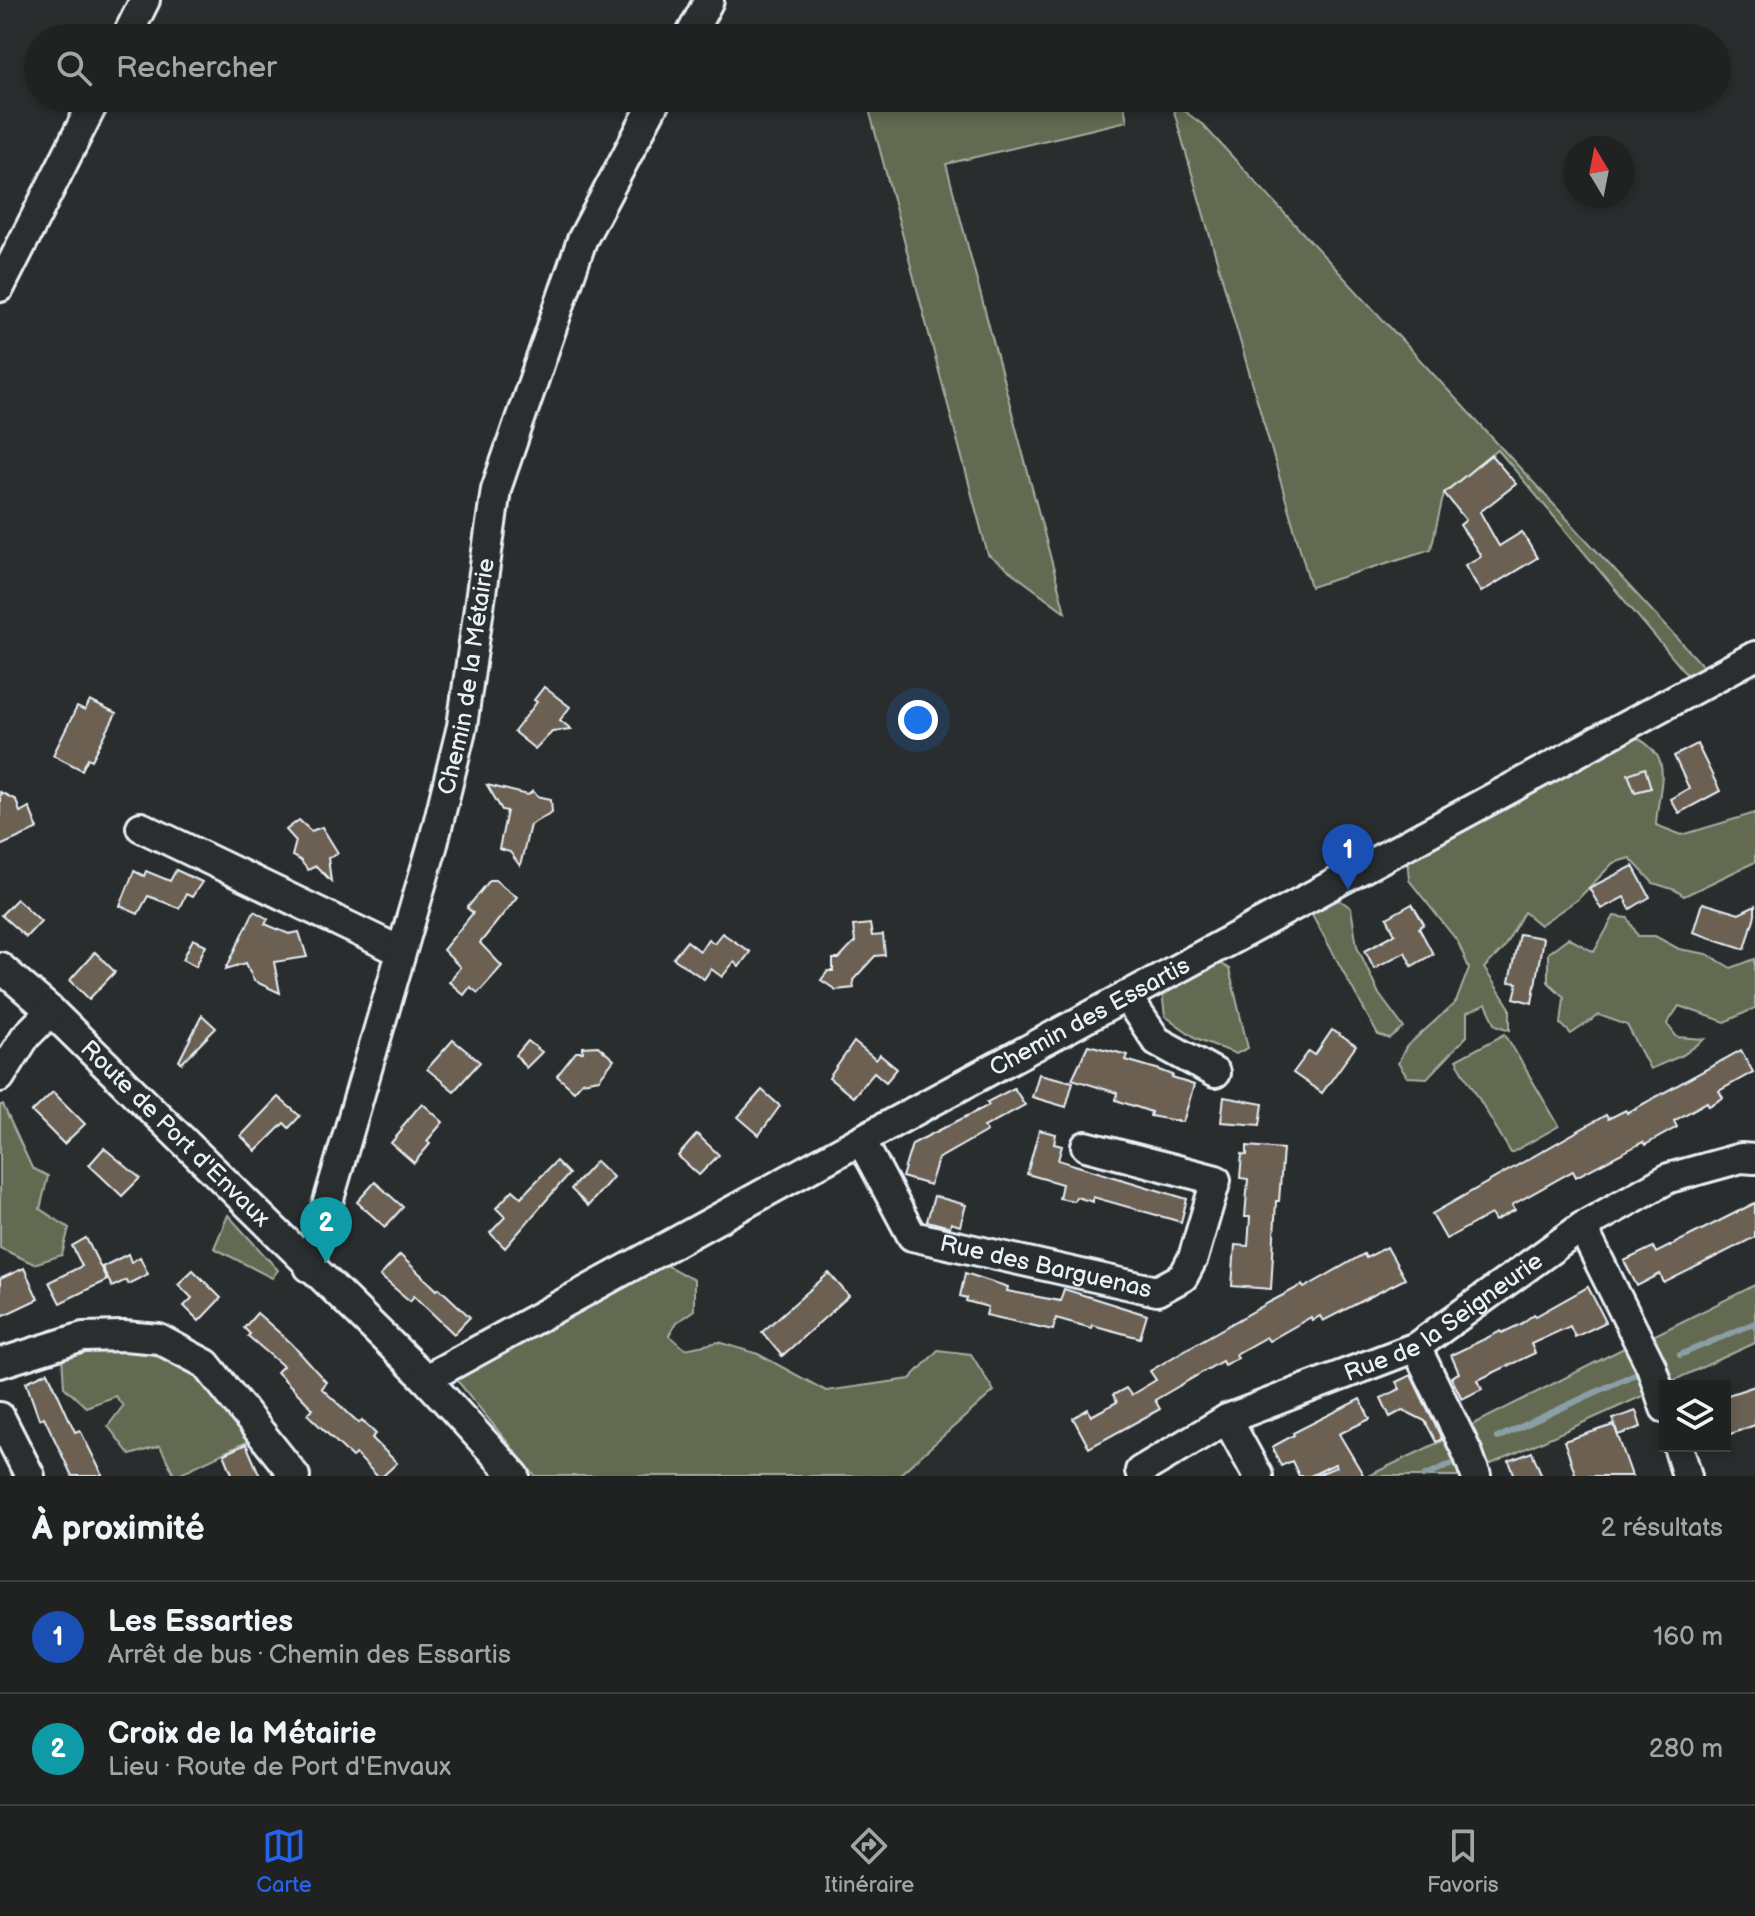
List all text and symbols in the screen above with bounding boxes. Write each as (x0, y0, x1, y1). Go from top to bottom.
search box (24, 24, 1731, 112)
icon: search (52, 46, 96, 90)
text: Rechercher (116, 50, 277, 86)
north arrow (1563, 136, 1635, 208)
street label: Chemin de la Métairie (432, 556, 501, 798)
your location (898, 700, 938, 740)
pin: 1 (1322, 824, 1374, 890)
street label: Chemin des Essartis (984, 951, 1195, 1083)
street label: Route de Port d'Envaux (74, 1034, 276, 1233)
pin: 2 (300, 1197, 352, 1263)
street label: Rue des Barguenas (937, 1229, 1155, 1304)
street label: Rue de la Seigneurie (1340, 1246, 1548, 1388)
map controls (1659, 1380, 1731, 1452)
button: layers (1659, 1380, 1731, 1452)
text: À proximité (32, 1508, 205, 1549)
text: 2 résultats (1600, 1513, 1723, 1544)
text: Les Essarties (108, 1604, 293, 1640)
text: 1 (53, 1622, 63, 1653)
text: 160 m (1653, 1622, 1723, 1653)
text: Arrêt de bus · Chemin des Essartis (108, 1640, 511, 1671)
text: Croix de la Métairie (108, 1716, 376, 1752)
text: 2 (50, 1734, 66, 1765)
text: 280 m (1649, 1734, 1723, 1765)
text: Lieu · Route de Port d'Envaux (108, 1752, 451, 1783)
tab: Carte (256, 1824, 312, 1899)
tab: Itinéraire (824, 1824, 914, 1899)
tab: Favoris (1427, 1824, 1499, 1899)

